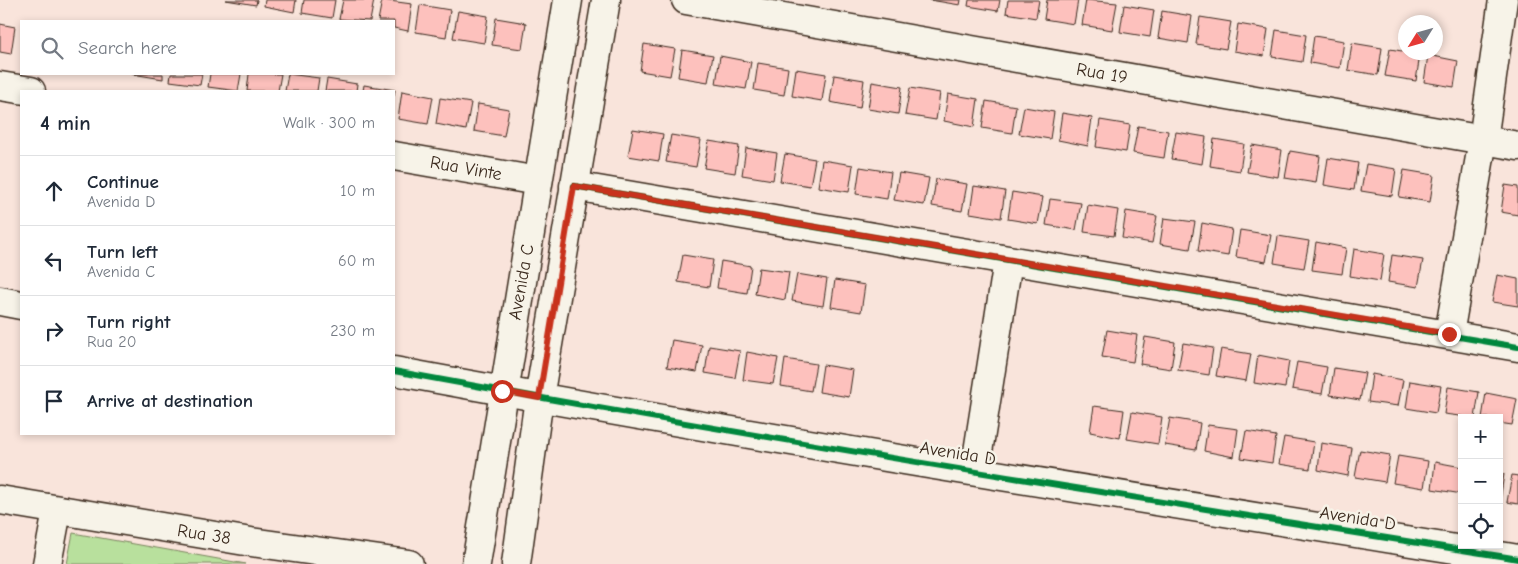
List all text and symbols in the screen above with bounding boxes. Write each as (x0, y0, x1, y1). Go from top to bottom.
north arrow (1398, 15, 1443, 60)
search box (20, 20, 395, 75)
icon: search (38, 34, 66, 62)
text: Search here (78, 37, 177, 59)
street label: Rua 19 (1075, 59, 1129, 88)
text: 4 min (40, 111, 91, 135)
text: Walk · 300 m (283, 114, 375, 132)
street label: Rua Vinte (428, 152, 503, 185)
text: Continue (87, 171, 159, 193)
icon: ahead (40, 177, 68, 205)
text: 10 m (340, 182, 375, 200)
text: Avenida D (87, 193, 155, 211)
text: Turn left (87, 241, 158, 263)
street label: Avenida C (505, 243, 538, 322)
icon: left (40, 247, 68, 275)
text: 60 m (338, 252, 375, 270)
text: Avenida C (87, 263, 155, 281)
text: Turn right (87, 311, 171, 333)
icon: right (40, 317, 68, 345)
text: 230 m (330, 322, 375, 340)
route end (1438, 323, 1461, 346)
text: Rua 20 (87, 333, 136, 351)
route start (491, 380, 514, 403)
icon: arrive (40, 387, 68, 415)
text: Arrive at destination (87, 390, 253, 412)
map controls (1458, 414, 1503, 549)
button: + (1458, 414, 1503, 459)
street label: Avenida D (918, 437, 998, 470)
button: − (1458, 459, 1503, 504)
street label: Avenida D (1318, 502, 1398, 535)
button: locate (1458, 504, 1503, 549)
street label: Rua 38 (176, 520, 232, 549)

